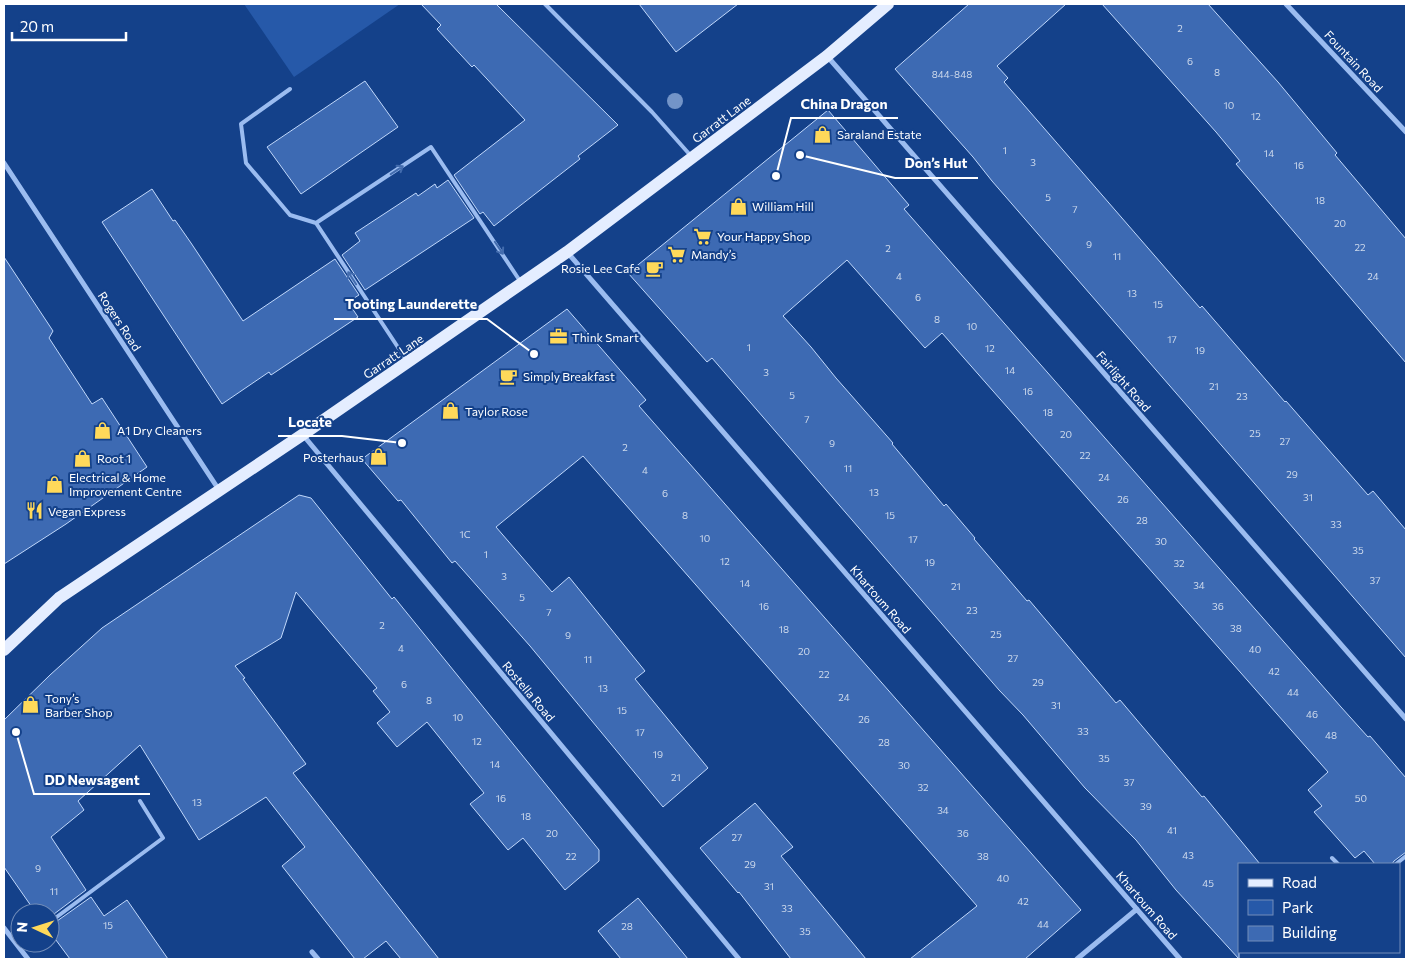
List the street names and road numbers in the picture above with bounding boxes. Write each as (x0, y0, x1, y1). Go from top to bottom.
street label: Fountain Road (1322, 27, 1386, 95)
street label: Garratt Lane (689, 93, 753, 145)
street label: Rogers Road (96, 289, 144, 353)
street label: Garratt Lane (360, 331, 426, 381)
street label: Fairlight Road (1094, 348, 1154, 414)
street label: Khartoum Road (848, 562, 914, 636)
street label: Rostella Road (500, 658, 558, 724)
street label: Khartoum Road (1114, 868, 1180, 942)

